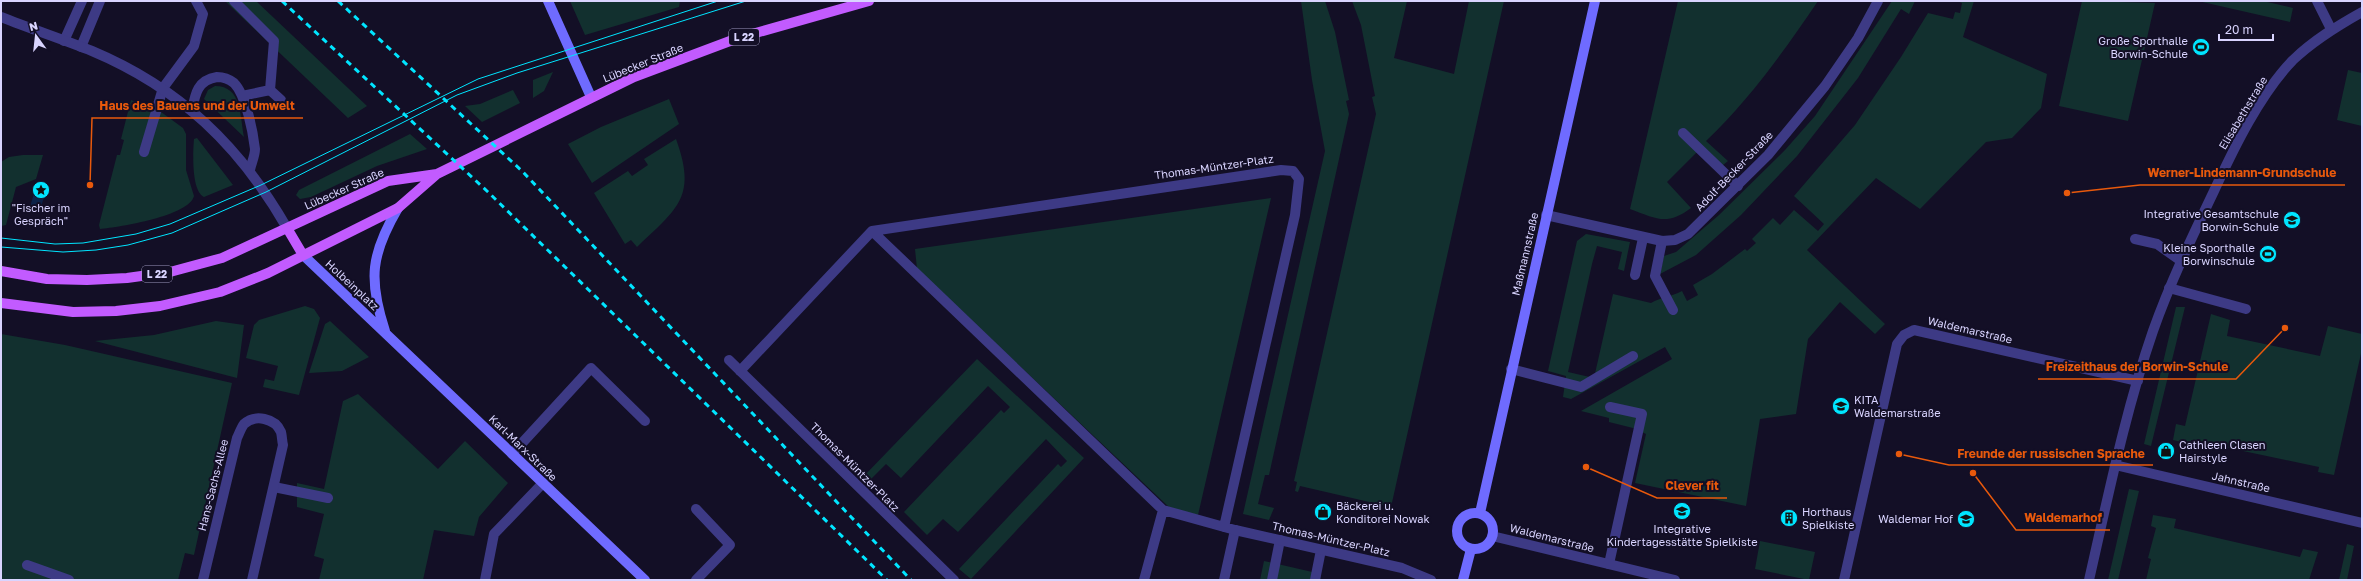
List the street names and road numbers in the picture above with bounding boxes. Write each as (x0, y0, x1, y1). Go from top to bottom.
road number: L 22 (729, 29, 759, 45)
street label: Lübecker Straße (601, 40, 685, 85)
street label: Elisabethstraße (2216, 74, 2269, 152)
street label: Adolf-Becker-Straße (1692, 128, 1775, 213)
street label: Thomas-Müntzer-Platz (1153, 152, 1275, 181)
street label: Lübecker Straße (302, 165, 386, 212)
street label: Maßmannstraße (1509, 211, 1540, 297)
street label: Holbeinplatz (323, 257, 382, 313)
road number: L 22 (142, 266, 172, 282)
street label: Waldemarstraße (1927, 313, 2014, 346)
street label: Karl-Marx-Straße (487, 412, 560, 483)
street label: Thomas-Müntzer-Platz (808, 419, 903, 514)
street label: Hans-Sachs-Allee (195, 438, 230, 532)
street label: Jahnstraße (2211, 469, 2271, 495)
street label: Thomas-Müntzer-Platz (1271, 519, 1392, 558)
street label: Waldemarstraße (1509, 521, 1596, 554)

